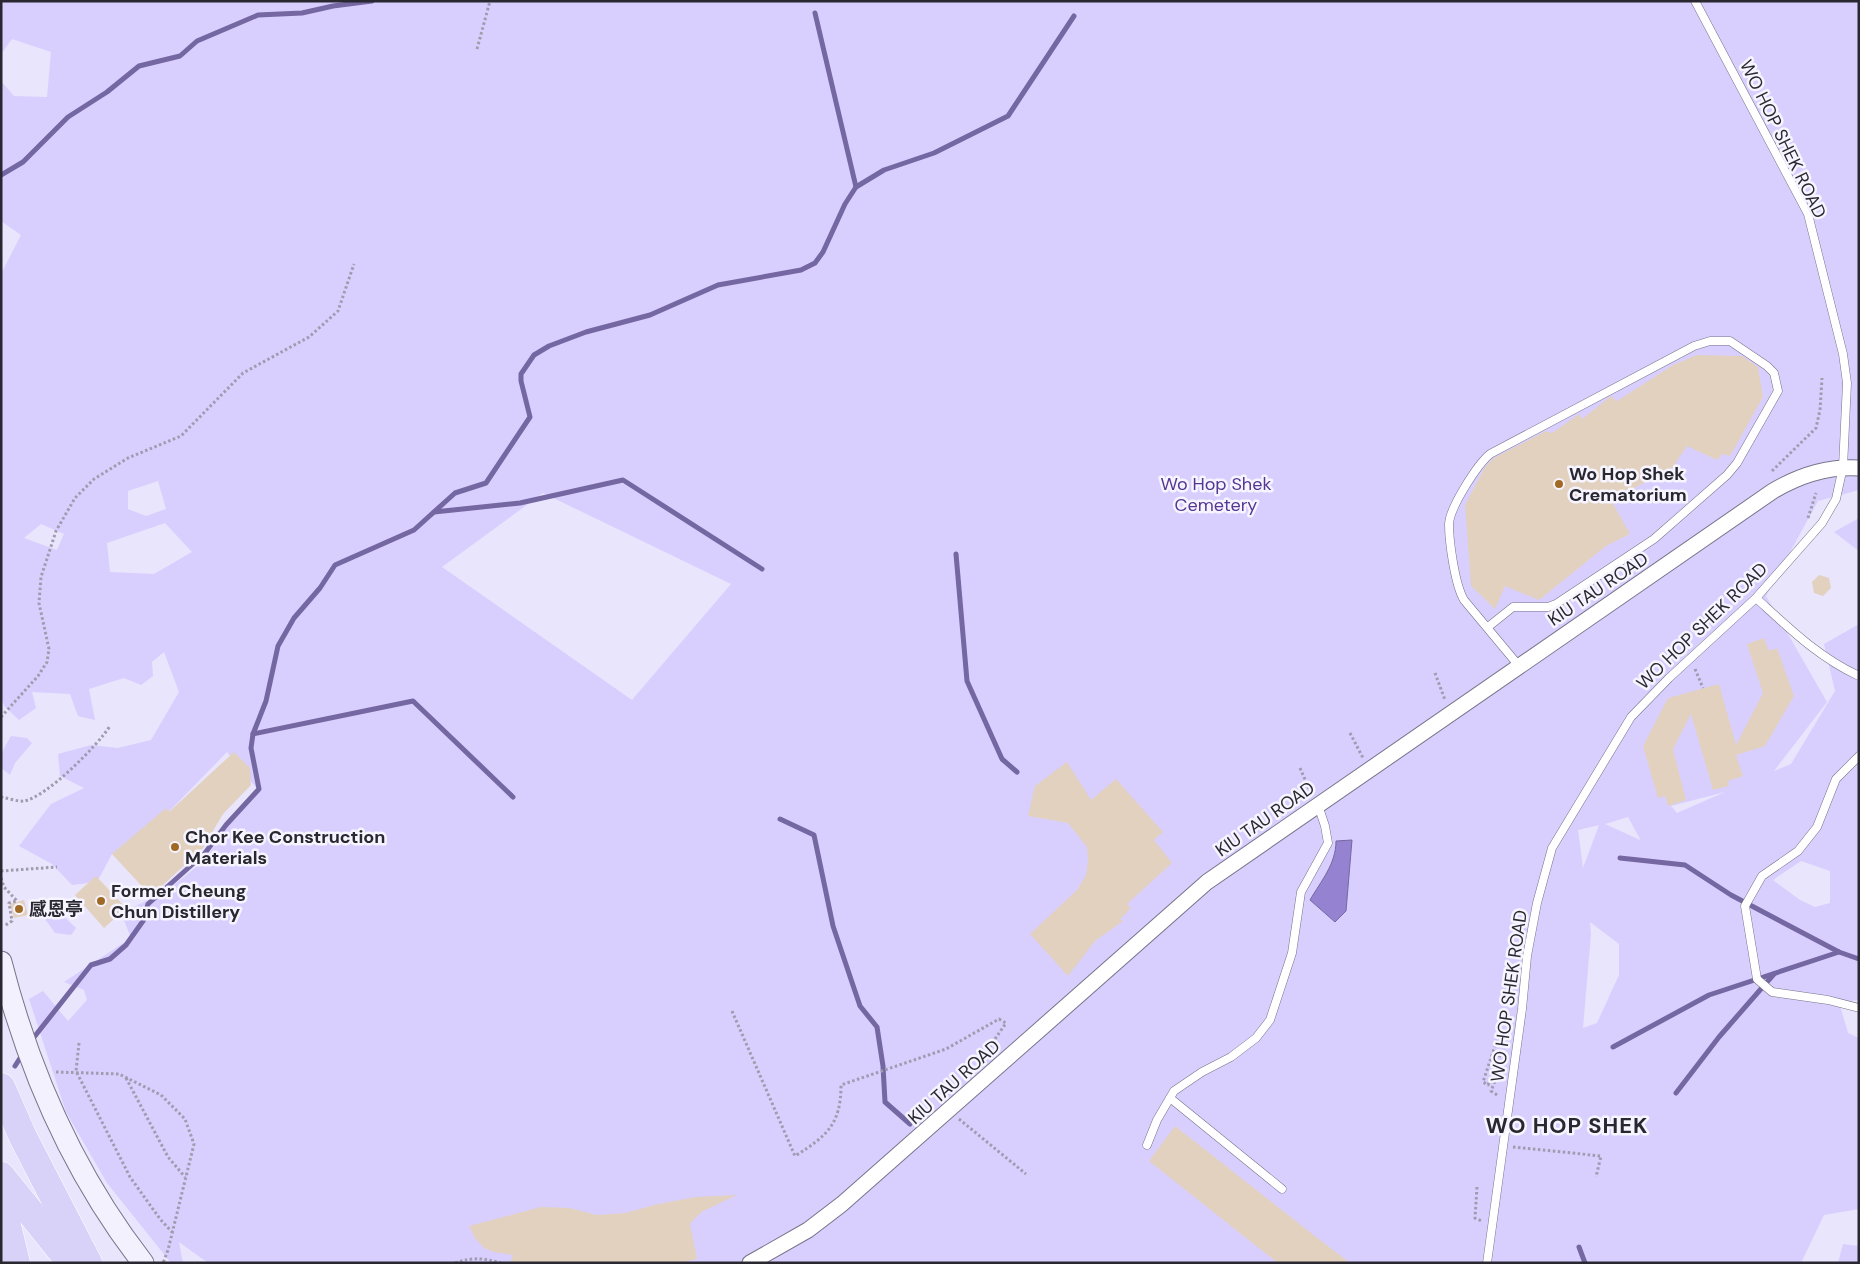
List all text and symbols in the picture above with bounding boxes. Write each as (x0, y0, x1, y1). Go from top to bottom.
street label: WO HOP SHEK ROAD (1734, 56, 1832, 222)
place label: Wo Hop Shek Crematorium (1569, 462, 1687, 507)
park label: Wo Hop Shek Cemetery (1160, 472, 1272, 517)
marker: Wo Hop Shek Crematorium (1553, 478, 1565, 490)
street label: KIU TAU ROAD (1543, 547, 1653, 631)
street label: WO HOP SHEK ROAD (1631, 557, 1773, 695)
street label: KIU TAU ROAD (1211, 776, 1319, 862)
place label: Chor Kee Construction Materials (185, 825, 385, 870)
marker: Chor Kee Construction Materials (169, 841, 181, 853)
place label: Former Cheung Chun Distillery (111, 879, 246, 924)
marker: Former Cheung Chun Distillery (95, 895, 107, 907)
place label: 感恩亭 (29, 897, 83, 921)
marker: 感恩亭 (13, 903, 25, 915)
street label: WO HOP SHEK ROAD (1485, 909, 1533, 1083)
street label: KIU TAU ROAD (903, 1034, 1005, 1130)
district label: WO HOP SHEK (1486, 1111, 1648, 1140)

